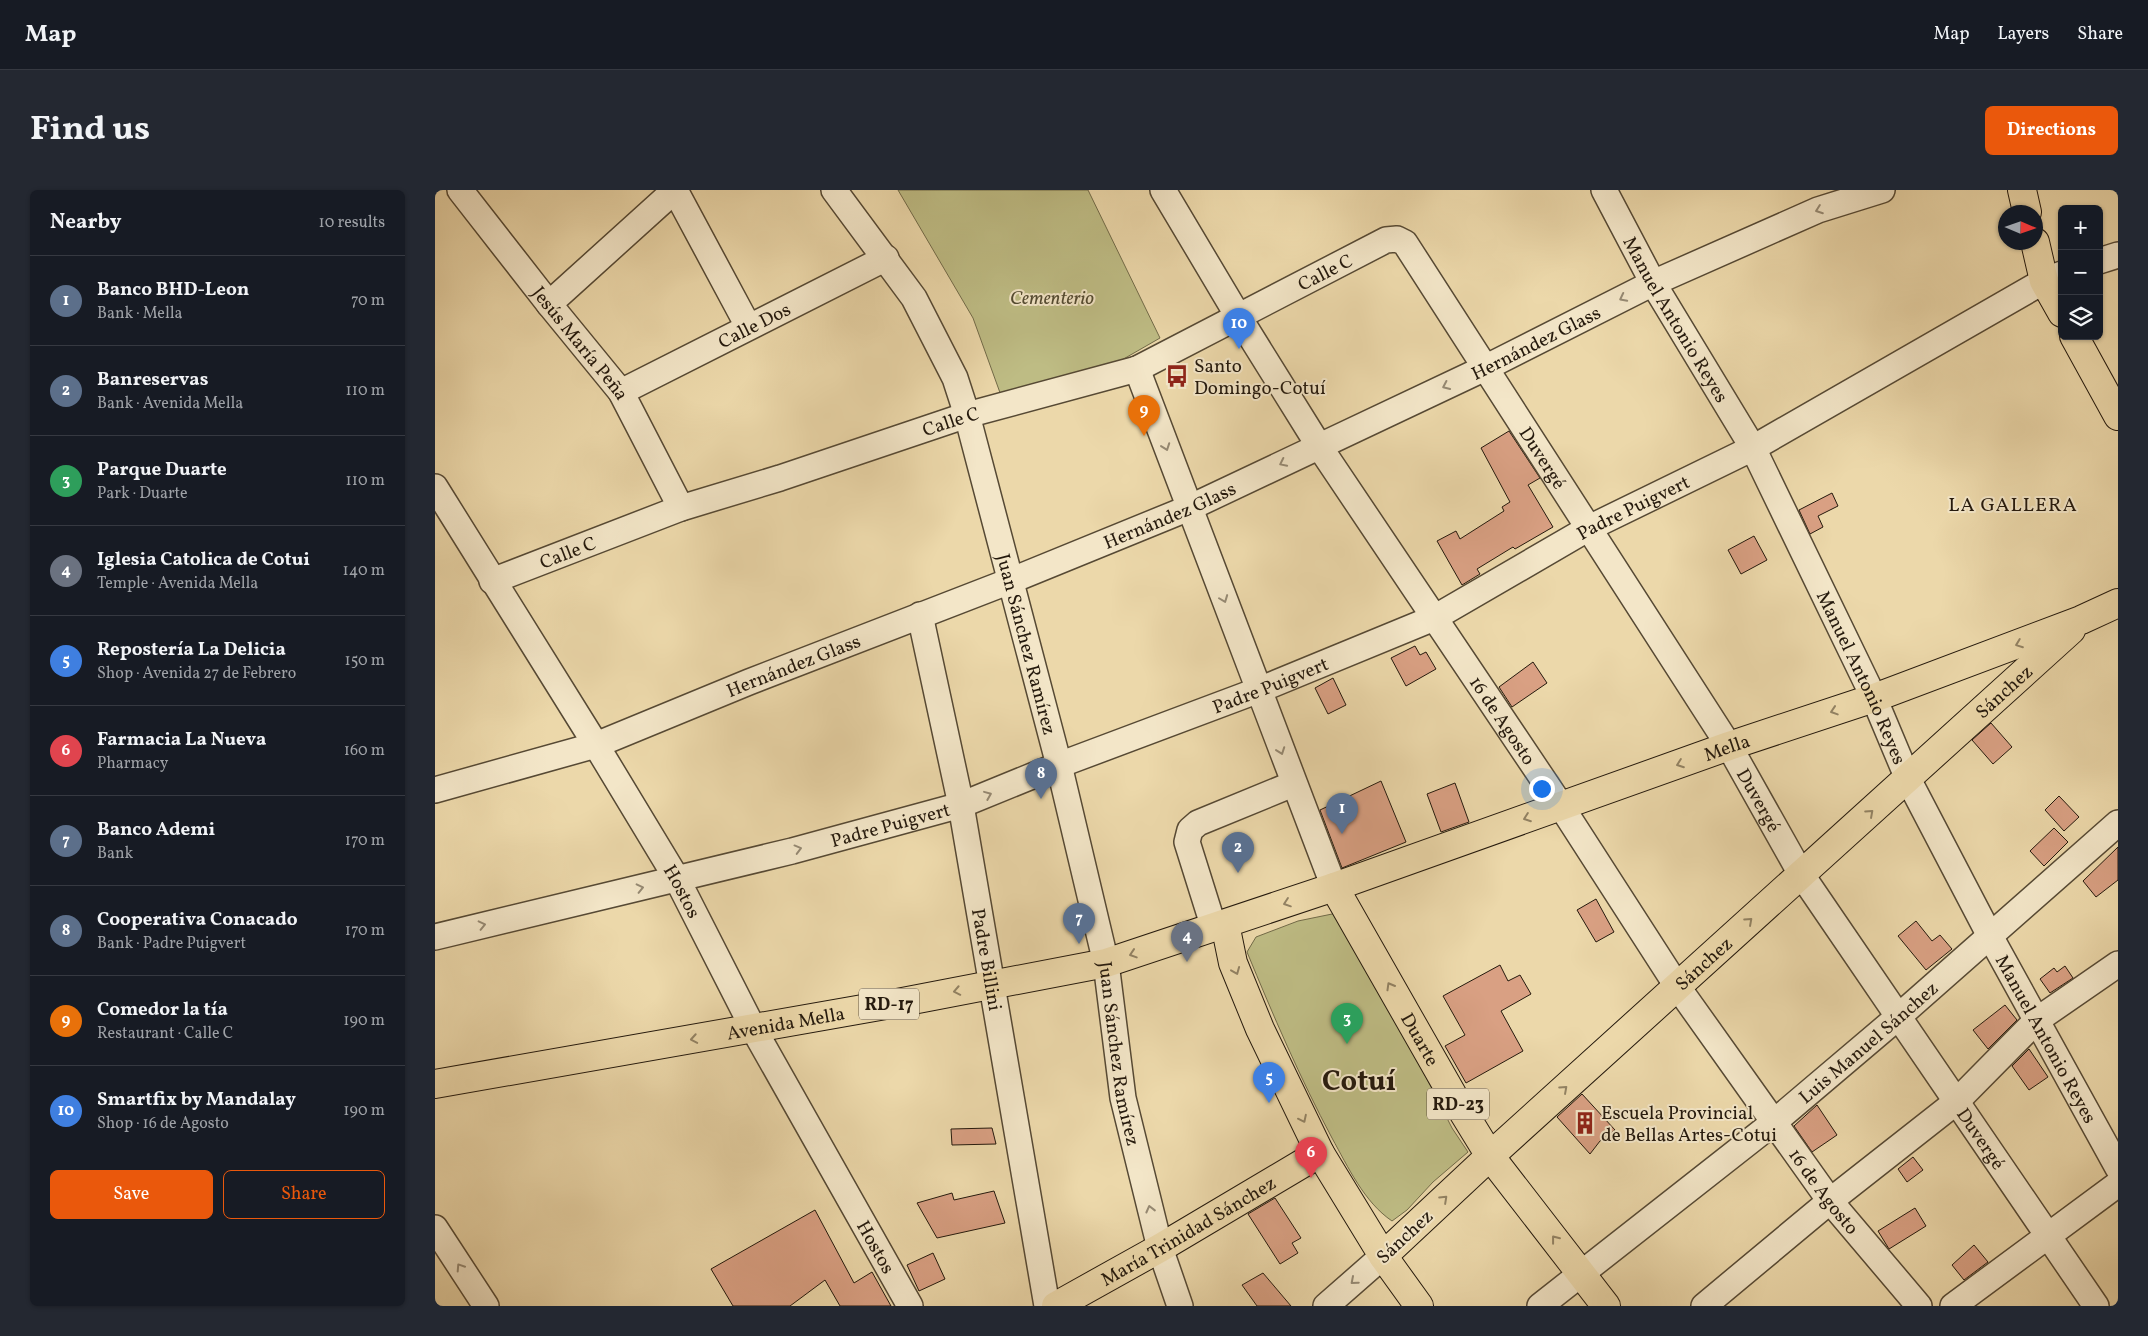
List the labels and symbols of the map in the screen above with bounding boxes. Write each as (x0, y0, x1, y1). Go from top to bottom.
one-way arrow (1815, 204, 1824, 214)
north arrow (1998, 205, 2043, 250)
street label: Manuel Antonio Reyes (1616, 232, 1734, 408)
street label: Calle C (1294, 248, 1358, 298)
street label: Jesús María Peña (525, 281, 634, 405)
park label: Cementerio (1010, 286, 1094, 312)
one-way arrow (1619, 292, 1628, 302)
street label: Calle Dos (714, 297, 796, 356)
street label: Hernández Glass (1467, 301, 1606, 388)
pin: 10 (1223, 308, 1255, 349)
place label: Santo Domingo-Cotuí (1194, 354, 1326, 402)
bus stop icon: Santo Domingo-Cotuí (1164, 363, 1190, 389)
one-way arrow (1442, 380, 1451, 391)
pin: 9 (1128, 395, 1160, 436)
street label: Calle C (919, 401, 982, 444)
street label: Duvergé (1512, 422, 1571, 495)
one-way arrow (1160, 442, 1170, 451)
one-way arrow (1279, 457, 1288, 467)
street label: Padre Puigvert (1573, 470, 1695, 547)
street label: Hernández Glass (1100, 477, 1241, 557)
district label: LA GALLERA (1948, 492, 2078, 520)
street label: Calle C (536, 531, 600, 576)
street label: Juan Sánchez Ramírez (989, 551, 1062, 738)
street label: Manuel Antonio Reyes (1809, 587, 1911, 769)
one-way arrow (1217, 594, 1228, 603)
street label: Hernández Glass (723, 629, 865, 705)
one-way arrow (2015, 638, 2024, 648)
street label: Padre Puigvert (1209, 652, 1333, 721)
street label: Sánchez (1970, 660, 2039, 726)
street label: 16 de Agosto (1462, 671, 1541, 771)
one-way arrow (1830, 706, 1838, 716)
street label: Mella (1701, 729, 1754, 769)
one-way arrow (1275, 746, 1285, 755)
pin: 8 (1025, 758, 1057, 799)
one-way arrow (1676, 758, 1685, 768)
street label: Duvergé (1729, 764, 1786, 838)
your location (1529, 776, 1555, 802)
one-way arrow (983, 790, 992, 801)
pin: 1 (1326, 793, 1358, 834)
street label: Padre Puigvert (828, 797, 954, 855)
one-way arrow (1864, 810, 1873, 819)
one-way arrow (1523, 812, 1532, 822)
pin: 2 (1222, 832, 1254, 873)
one-way arrow (794, 845, 802, 855)
street label: Hostos (656, 860, 706, 923)
one-way arrow (636, 883, 645, 894)
one-way arrow (1284, 897, 1292, 907)
pin: 7 (1063, 903, 1095, 944)
street label: Padre Billini (964, 906, 1007, 1013)
one-way arrow (1743, 918, 1752, 927)
one-way arrow (478, 920, 487, 931)
pin: 4 (1171, 921, 1203, 962)
street label: Sánchez (1670, 932, 1739, 997)
one-way arrow (1130, 948, 1138, 958)
street label: Manuel Antonio Reyes (1988, 951, 2102, 1129)
street label: Juan Sánchez Ramírez (1091, 960, 1145, 1149)
one-way arrow (1230, 966, 1241, 975)
street label: Luis Manuel Sánchez (1794, 976, 1945, 1111)
one-way arrow (1387, 983, 1397, 992)
one-way arrow (953, 986, 962, 996)
road number: RD-17 (859, 989, 919, 1020)
street label: Avenida Mella (725, 1001, 847, 1048)
pin: 3 (1331, 1003, 1363, 1044)
street label: Duarte (1393, 1009, 1444, 1071)
one-way arrow (690, 1033, 698, 1043)
pin: 5 (1253, 1062, 1285, 1103)
district label: Cotuí (1322, 1062, 1396, 1103)
one-way arrow (1558, 1086, 1567, 1095)
road number: RD-23 (1427, 1089, 1489, 1120)
place label: Escuela Provincial de Bellas Artes-Cotui (1601, 1101, 1777, 1149)
street label: Duvergé (1949, 1103, 2010, 1175)
building icon: Escuela Provincial de Bellas Artes-Cotui (1572, 1110, 1598, 1136)
one-way arrow (1297, 1114, 1308, 1123)
pin: 6 (1295, 1137, 1327, 1178)
street label: 16 de Agosto (1781, 1143, 1864, 1241)
street label: María Trinidad Sánchez (1097, 1171, 1281, 1293)
one-way arrow (1438, 1196, 1447, 1205)
street label: Sánchez (1371, 1204, 1440, 1271)
one-way arrow (1145, 1205, 1156, 1214)
street label: Hostos (849, 1216, 900, 1279)
one-way arrow (1551, 1236, 1560, 1245)
one-way arrow (457, 1263, 467, 1272)
one-way arrow (1351, 1275, 1360, 1284)

